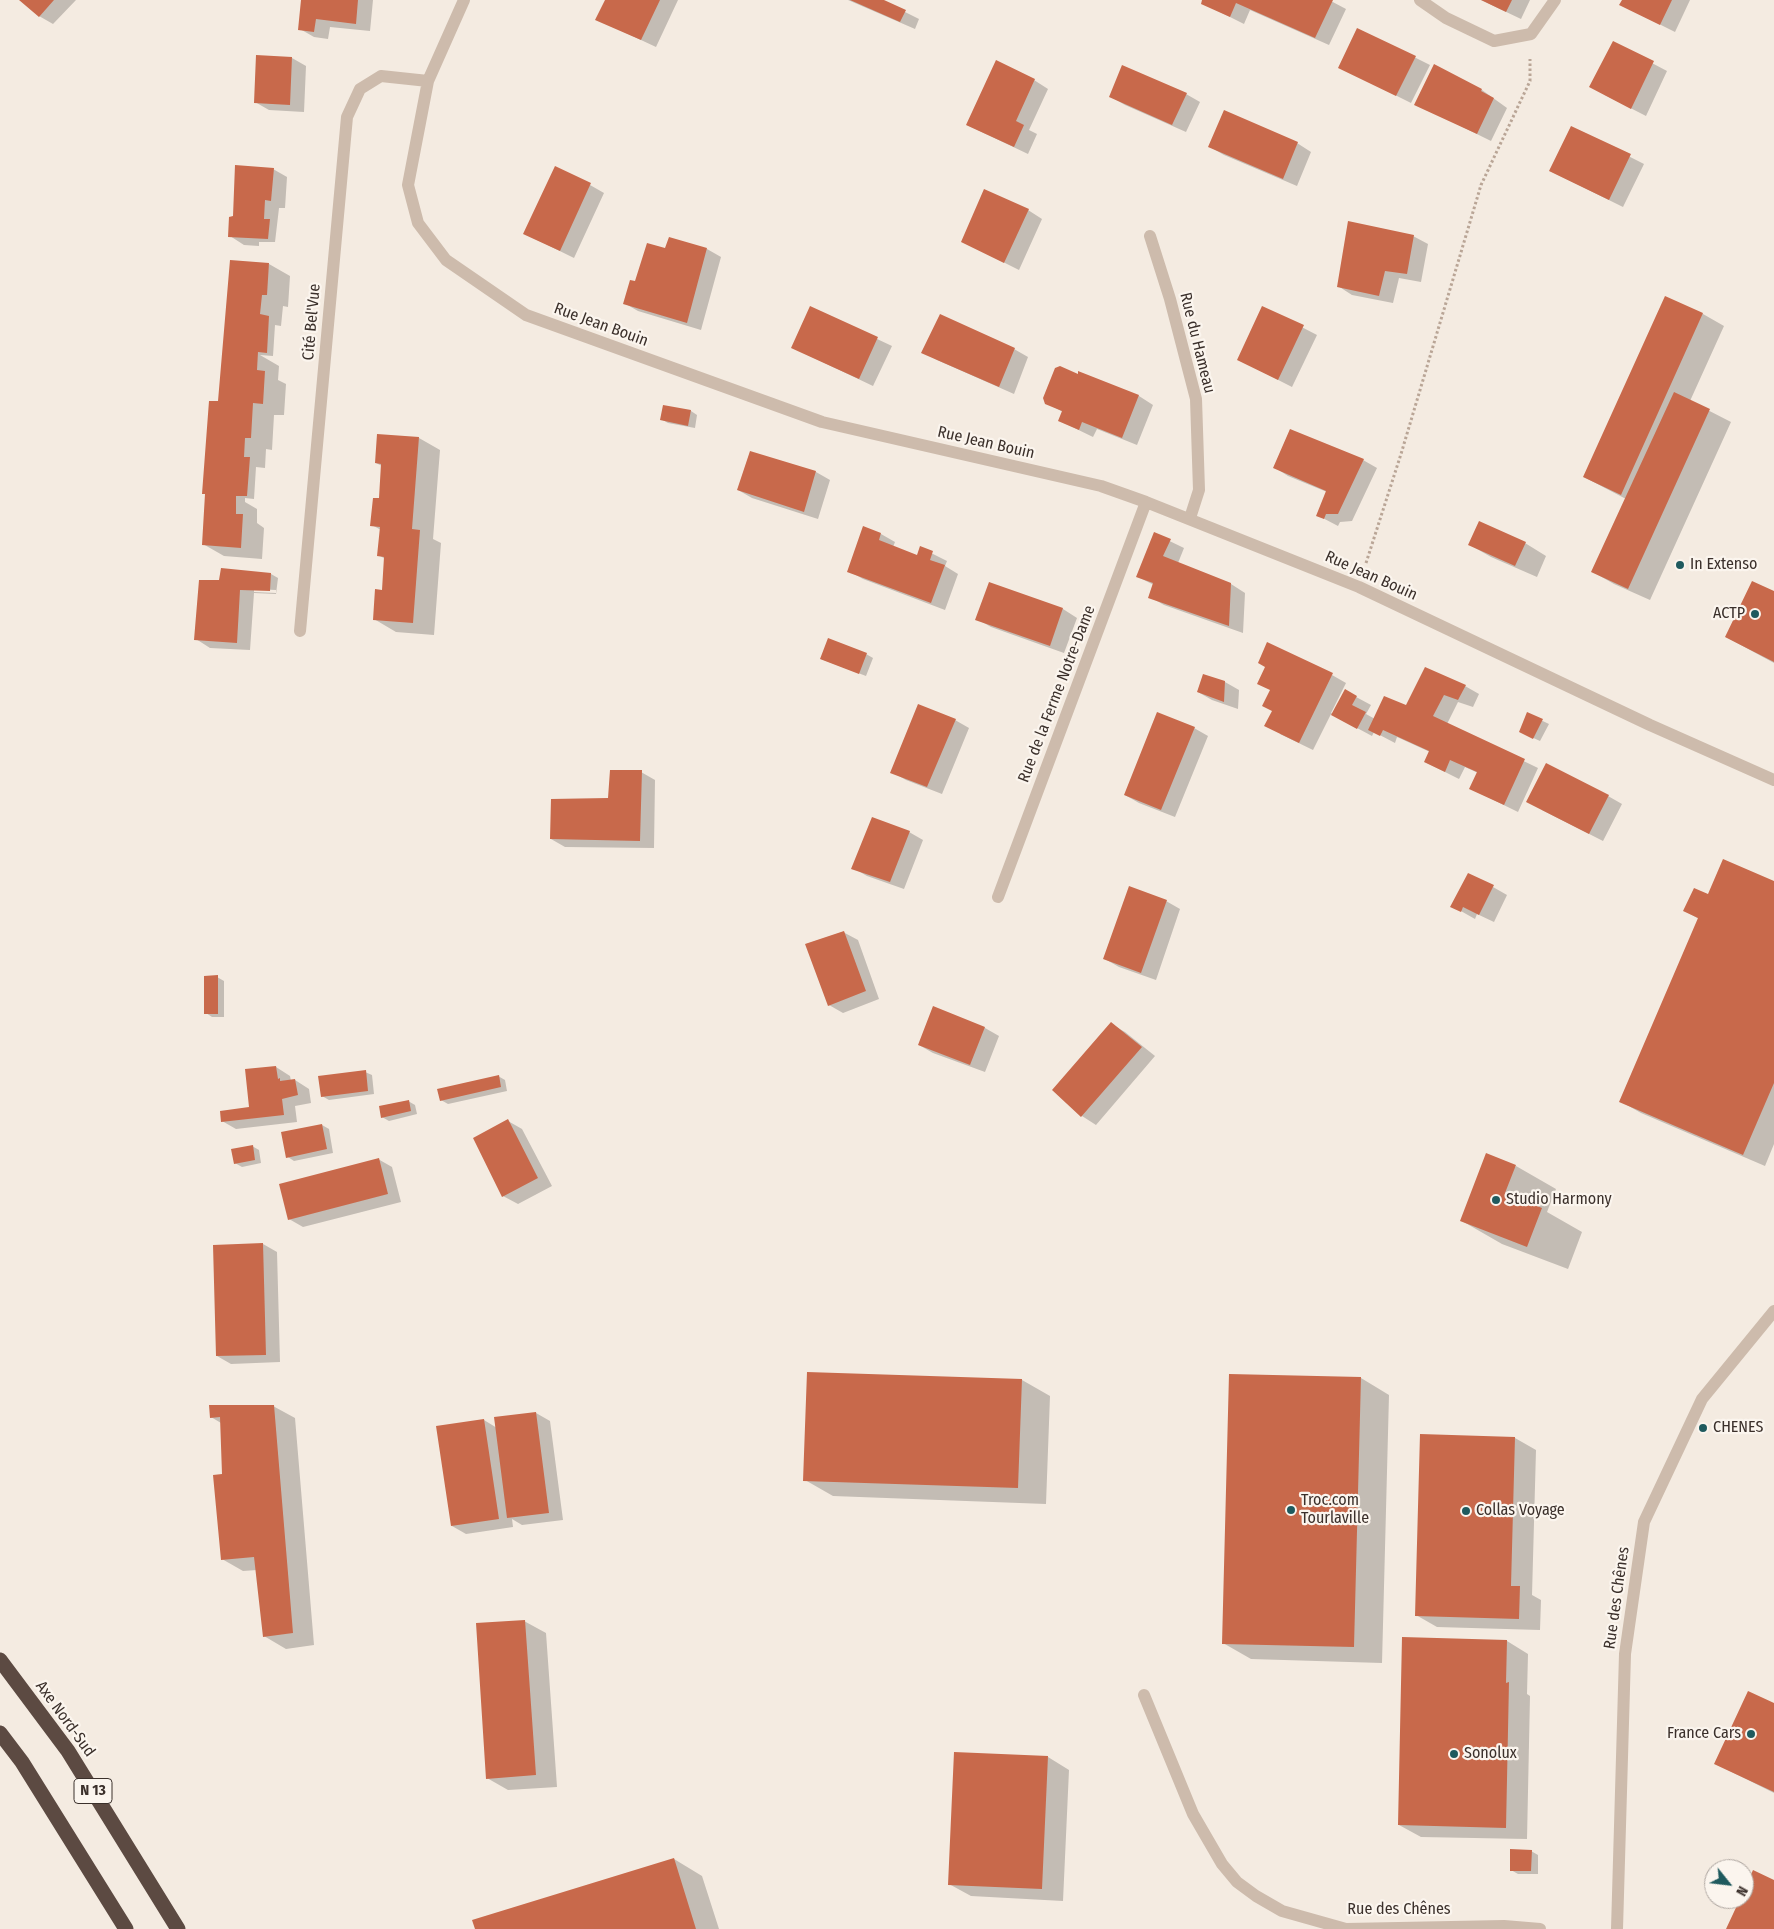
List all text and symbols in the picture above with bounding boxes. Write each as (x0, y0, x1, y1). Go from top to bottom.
street label: Cité Bel'Vue (299, 283, 325, 361)
street label: Rue du Hameau (1175, 291, 1219, 395)
street label: Rue Jean Bouin (551, 299, 651, 351)
street label: Rue Jean Bouin (936, 423, 1036, 463)
street label: Rue Jean Bouin (1322, 547, 1420, 605)
place label: In Extenso (1690, 555, 1757, 575)
marker: In Extenso (1674, 559, 1686, 571)
street label: Rue de la Ferme Notre-Dame (1014, 603, 1100, 785)
place label: ACTP (1713, 604, 1745, 624)
marker: ACTP (1749, 608, 1761, 620)
place label: Studio Harmony (1506, 1190, 1612, 1210)
marker: Studio Harmony (1490, 1194, 1502, 1206)
place label: CHENES (1713, 1418, 1763, 1438)
marker: CHENES (1697, 1422, 1709, 1434)
place label: Troc.com Tourlaville (1301, 1491, 1369, 1529)
place label: Collas Voyage (1476, 1501, 1565, 1521)
marker: Troc.com Tourlaville (1285, 1504, 1297, 1516)
marker: Collas Voyage (1460, 1505, 1472, 1517)
street label: Rue des Chênes (1600, 1546, 1634, 1650)
street label: Axe Nord-Sud (31, 1677, 99, 1761)
place label: France Cars (1667, 1724, 1741, 1744)
marker: France Cars (1745, 1728, 1757, 1740)
place label: Sonolux (1464, 1744, 1517, 1764)
marker: Sonolux (1448, 1748, 1460, 1760)
road number: N 13 (74, 1778, 112, 1804)
north arrow (1704, 1859, 1754, 1909)
text: N (1732, 1883, 1751, 1899)
street label: Rue des Chênes (1347, 1900, 1451, 1920)

